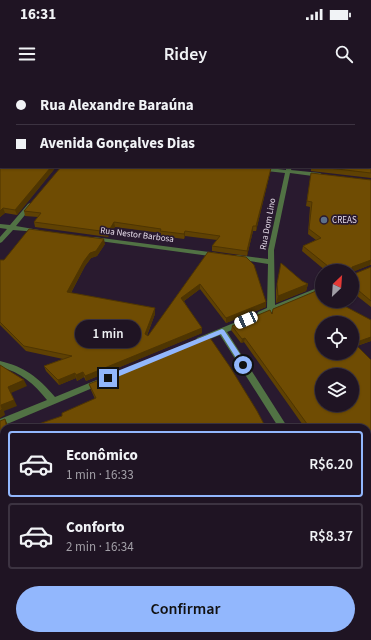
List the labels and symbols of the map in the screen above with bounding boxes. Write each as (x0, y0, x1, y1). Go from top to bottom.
street label: Rua Dom Lino (257, 197, 279, 251)
place label: CREAS (332, 214, 357, 227)
marker: CREAS (319, 215, 329, 225)
street label: Rua Nestor Barbosa (99, 224, 175, 246)
north arrow (315, 264, 359, 308)
car (233, 310, 259, 330)
callout: 1 min (75, 320, 141, 348)
route start (234, 356, 252, 374)
route end (99, 369, 117, 387)

